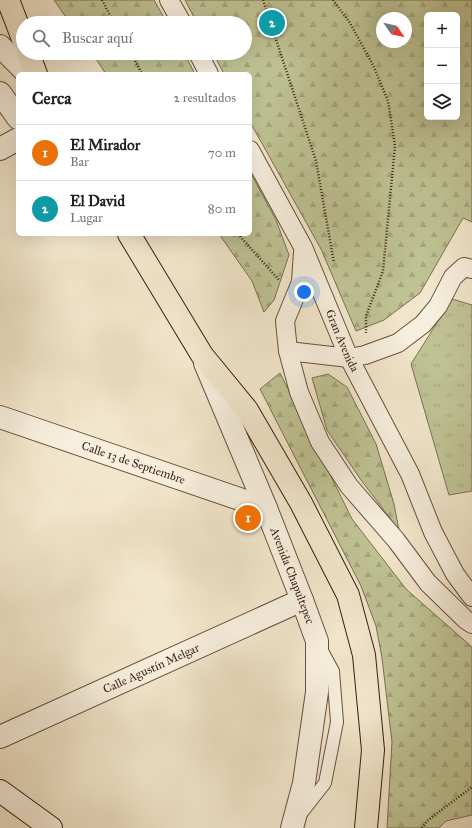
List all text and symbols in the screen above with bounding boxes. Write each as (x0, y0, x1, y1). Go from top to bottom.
pin: 2 (259, 8, 285, 38)
north arrow (376, 12, 412, 48)
map controls (424, 12, 460, 120)
button: + (424, 12, 460, 48)
search box (16, 16, 252, 60)
icon: search (30, 27, 52, 49)
text: Buscar aquí (62, 29, 133, 47)
button: − (424, 48, 460, 84)
button: layers (424, 84, 460, 120)
text: Cerca (32, 88, 71, 109)
text: 2 resultados (173, 90, 236, 106)
text: El Mirador (70, 136, 140, 154)
text: 1 (42, 145, 48, 161)
text: 70 m (208, 145, 236, 161)
text: Bar (70, 154, 89, 170)
text: El David (70, 192, 125, 210)
text: 2 (42, 201, 48, 217)
text: 80 m (208, 201, 236, 217)
text: Lugar (70, 210, 103, 226)
your location (294, 282, 314, 302)
street label: Gran Avenida (323, 307, 362, 375)
street label: Calle 13 de Septiembre (80, 438, 187, 487)
pin: 1 (235, 503, 261, 533)
street label: Avenida Chapultepec (267, 524, 317, 626)
street label: Calle Agustín Melgar (101, 640, 202, 696)

